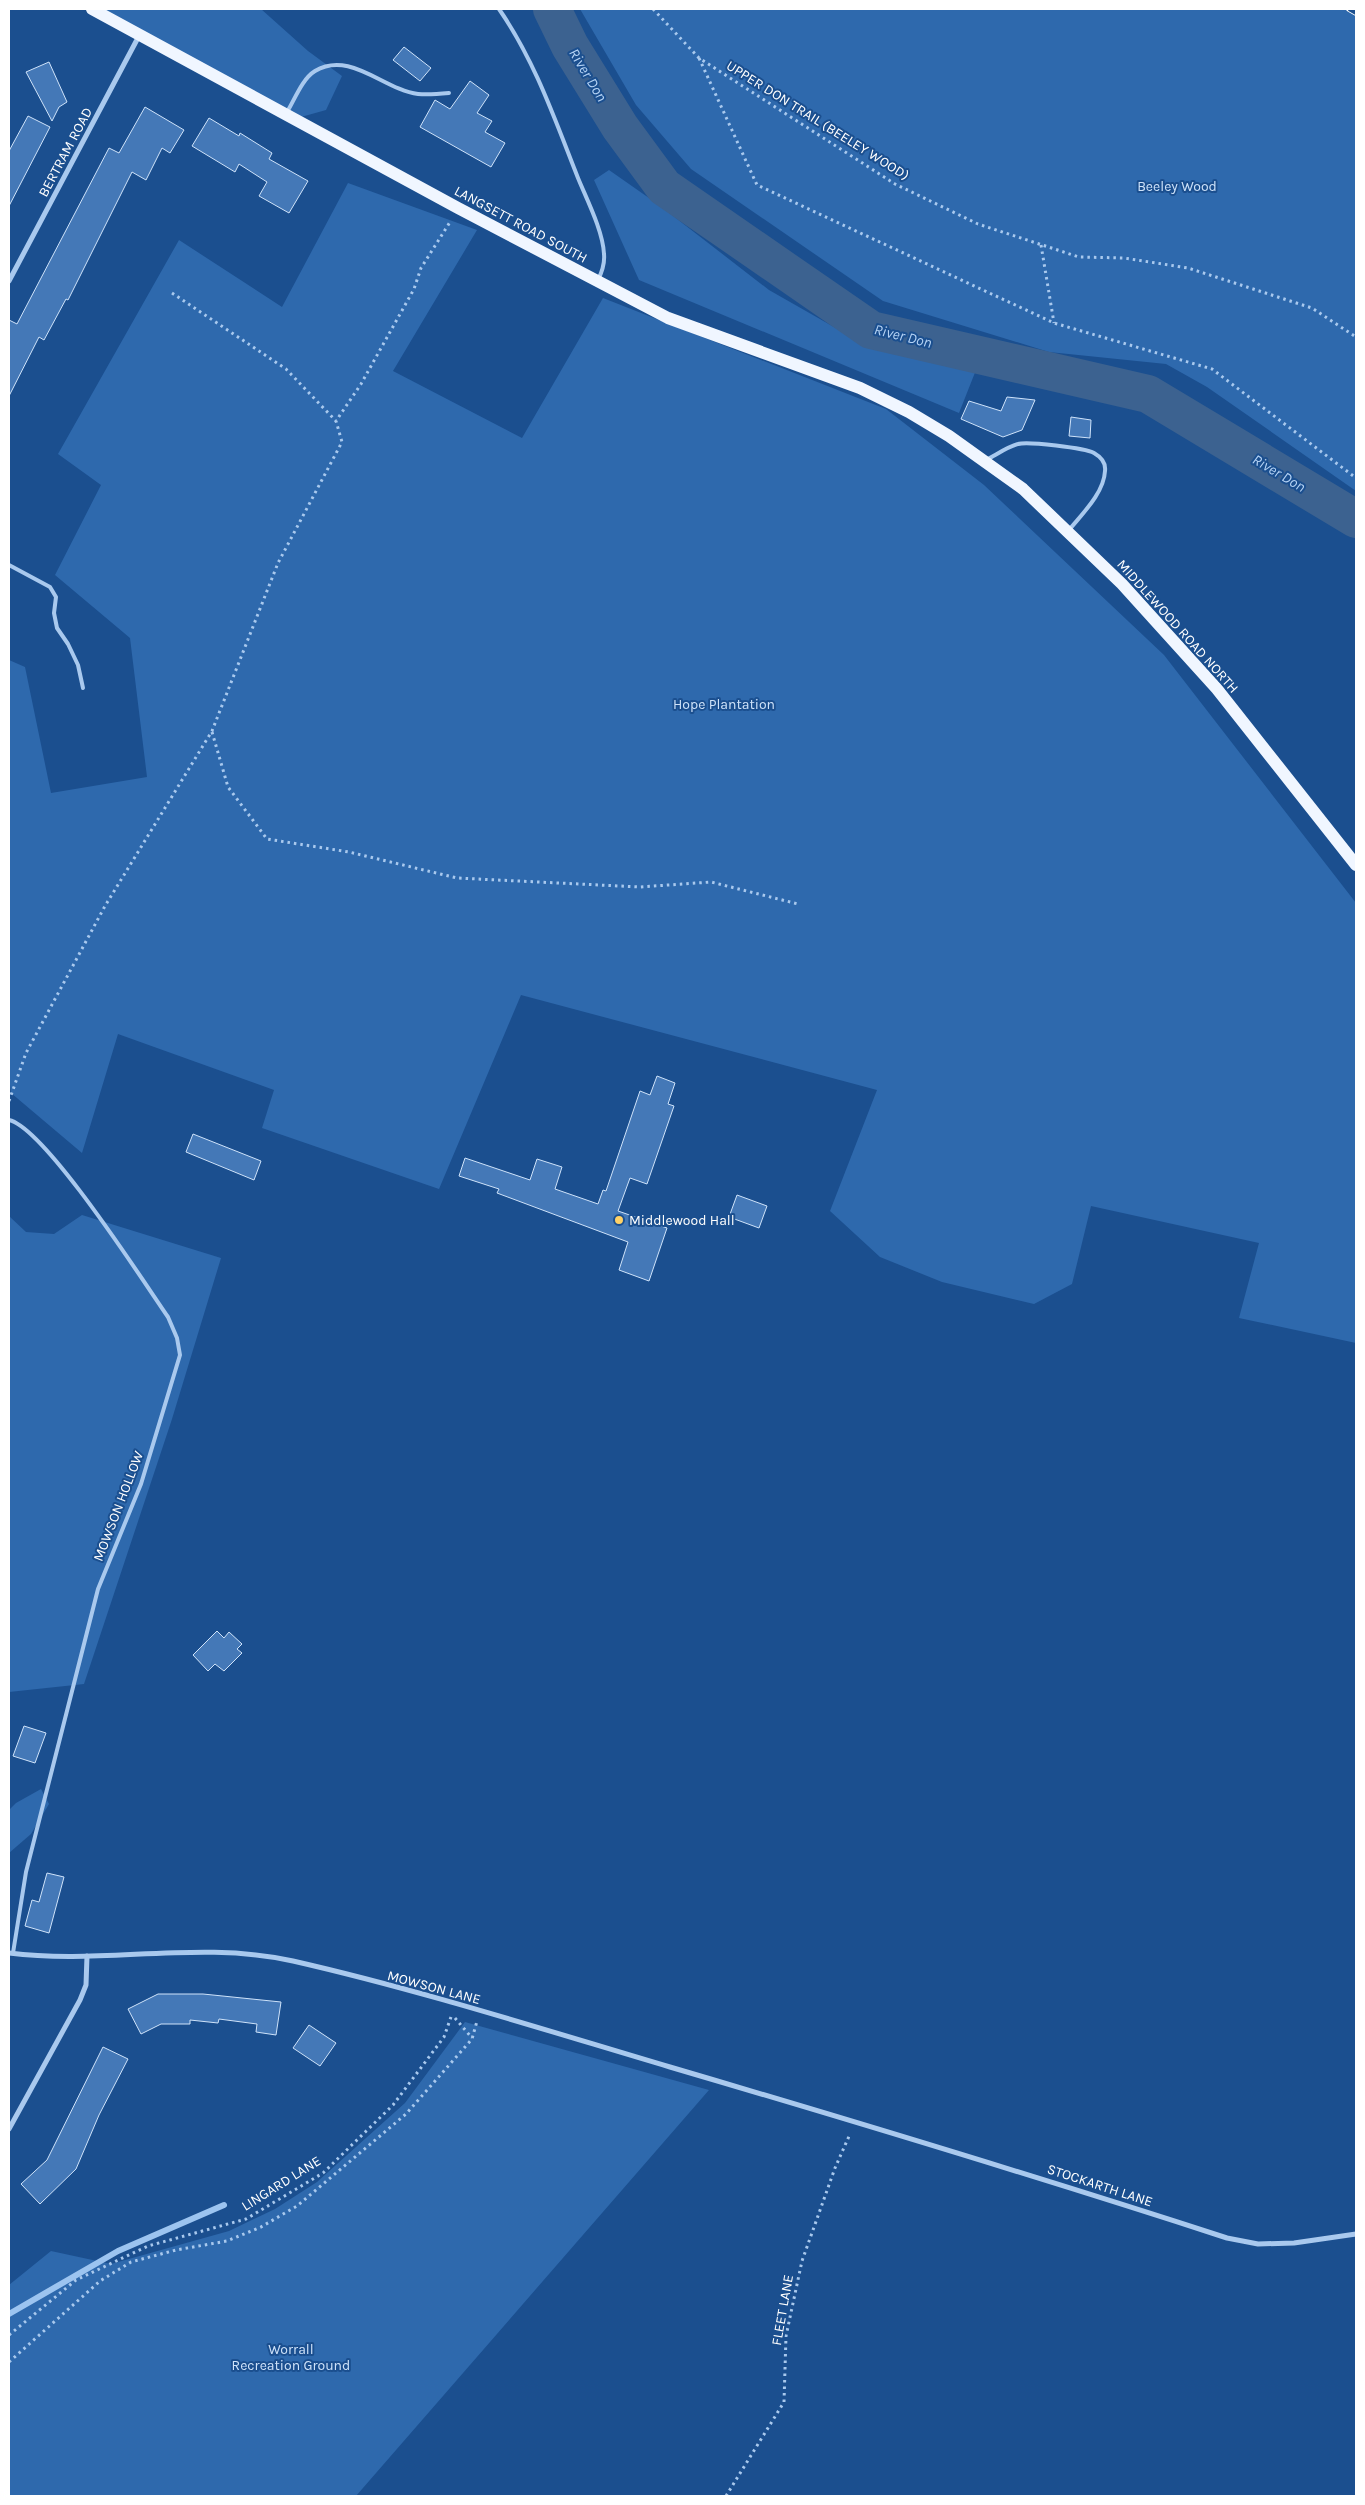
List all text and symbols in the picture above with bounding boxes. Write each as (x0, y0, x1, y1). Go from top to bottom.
water label: River Don (565, 45, 611, 105)
street label: UPPER DON TRAIL (BEELEY WOOD) (723, 57, 912, 184)
street label: BERTRAM ROAD (35, 105, 96, 200)
park label: Beeley Wood (1137, 178, 1217, 195)
street label: LANGSETT ROAD SOUTH (451, 182, 590, 267)
water label: River Don (872, 320, 934, 352)
water label: River Don (1249, 450, 1309, 496)
street label: MIDDLEWOOD ROAD NORTH (1113, 556, 1242, 697)
park label: Hope Plantation (673, 696, 775, 713)
place label: Middlewood Hall (629, 1212, 735, 1229)
marker: Middlewood Hall (613, 1214, 625, 1226)
street label: MOWSON HOLLOW (90, 1448, 148, 1564)
street label: MOWSON LANE (385, 1967, 482, 2008)
street label: LINGARD LANE (238, 2152, 324, 2215)
street label: STOCKARTH LANE (1045, 2160, 1155, 2211)
street label: FLEET LANE (768, 2273, 797, 2347)
park label: Worrall Recreation Ground (232, 2341, 350, 2374)

